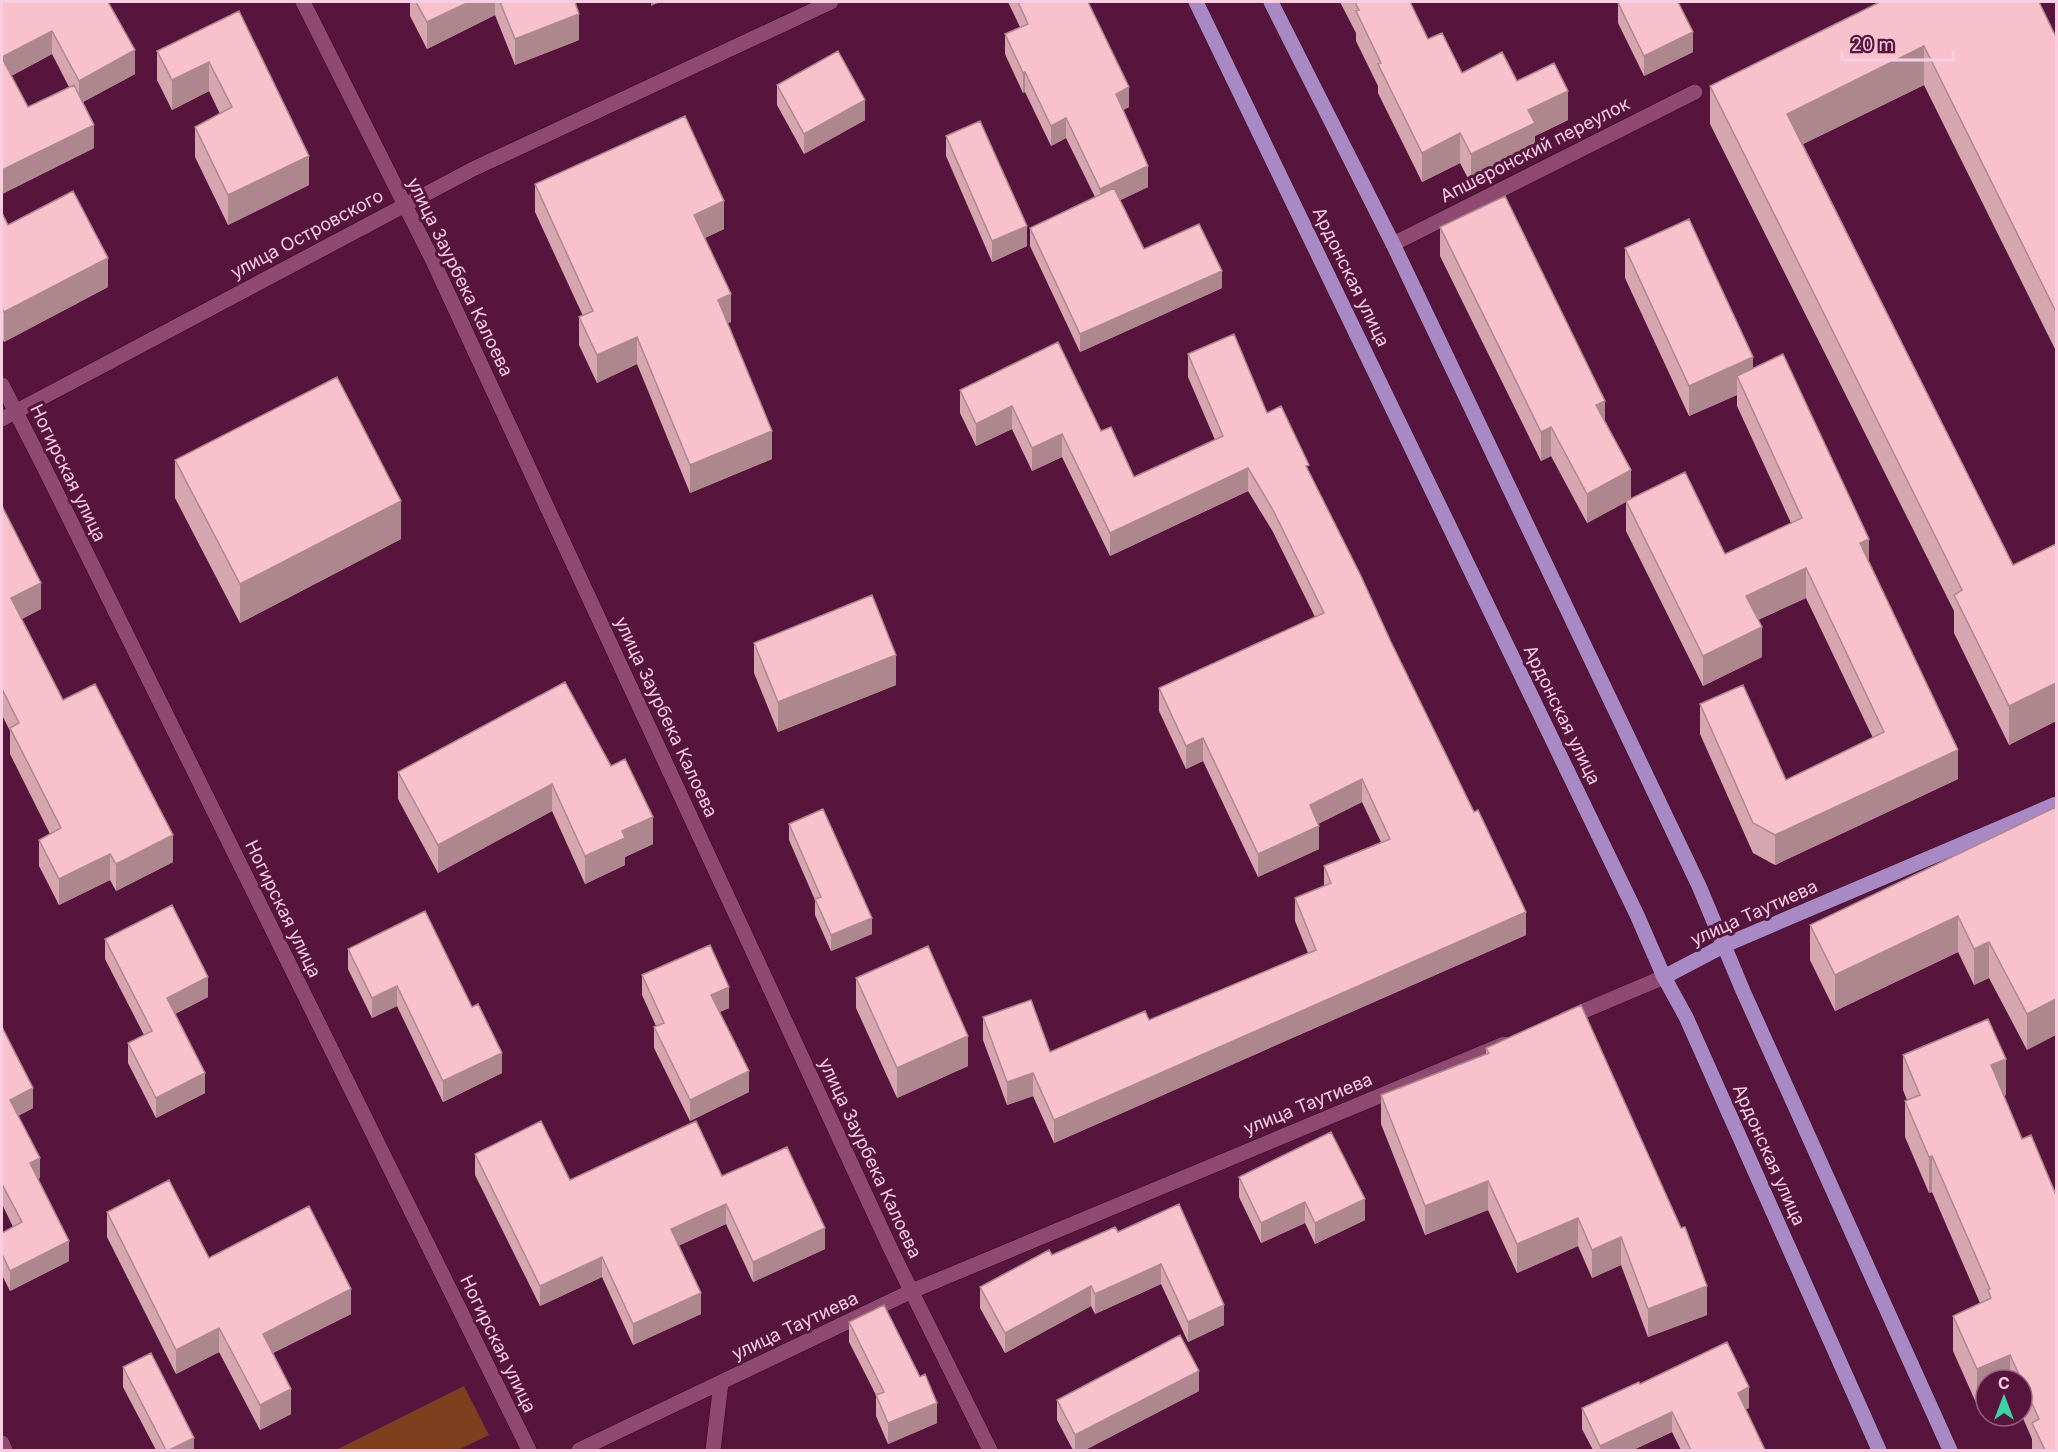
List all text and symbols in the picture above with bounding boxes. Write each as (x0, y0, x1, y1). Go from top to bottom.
scale bar (1842, 24, 1953, 62)
text: 20 m (1851, 34, 1894, 55)
street label: Апшеронский переулок (1437, 93, 1633, 206)
street label: улица Заурбека Калоева (403, 174, 518, 380)
street label: улица Островского (227, 184, 387, 283)
street label: Ардонская улица (1309, 204, 1394, 350)
street label: Ногирская улица (26, 401, 111, 545)
street label: улица Заурбека Калоева (611, 613, 722, 820)
street label: Ардонская улица (1520, 642, 1605, 788)
street label: Ногирская улица (241, 837, 326, 981)
street label: улица Таутиева (1687, 875, 1821, 950)
street label: улица Заурбека Калоева (815, 1054, 926, 1261)
street label: улица Таутиева (1240, 1068, 1375, 1139)
street label: Ардонская улица (1729, 1081, 1810, 1229)
street label: Ногирская улица (456, 1272, 541, 1416)
street label: улица Таутиева (728, 1287, 861, 1364)
north arrow (1974, 1368, 2034, 1428)
text: С (1998, 1373, 2010, 1393)

